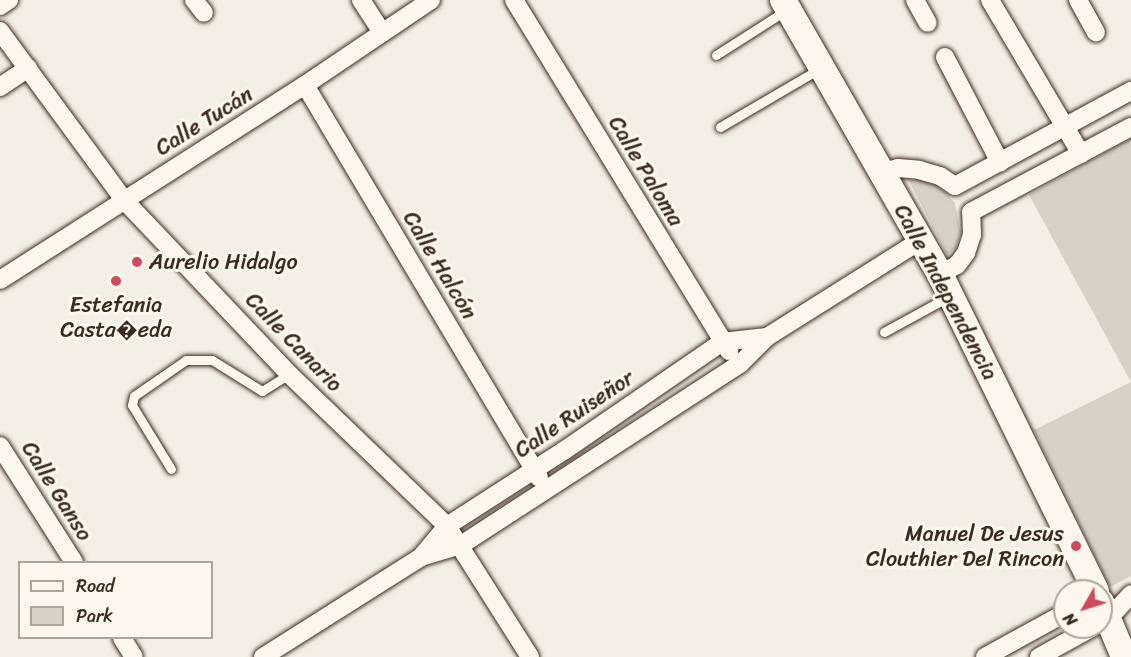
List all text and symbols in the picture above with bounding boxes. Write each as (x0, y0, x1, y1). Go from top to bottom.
street label: Calle Tucán (150, 81, 258, 161)
street label: Calle Paloma (603, 111, 689, 231)
street label: Calle Independencia (889, 200, 1003, 384)
street label: Calle Halcón (397, 206, 483, 324)
place label: Aurelio Hidalgo (149, 249, 297, 275)
marker: Aurelio Hidalgo (130, 255, 144, 269)
marker: Estefania Casta�eda (109, 274, 123, 288)
street label: Calle Canario (240, 287, 348, 397)
place label: Estefania Casta�eda (60, 291, 172, 342)
street label: Calle Ruiseñor (509, 364, 639, 464)
street label: Calle Ganso (16, 436, 98, 546)
place label: Manuel De Jesus Clouthier Del Rincon (866, 520, 1064, 572)
marker: Manuel De Jesus Clouthier Del Rincon (1069, 539, 1083, 553)
legend (18, 561, 213, 639)
text: Road (76, 570, 115, 602)
north arrow (1053, 579, 1113, 639)
text: Park (76, 600, 113, 632)
text: N (1055, 606, 1085, 633)

